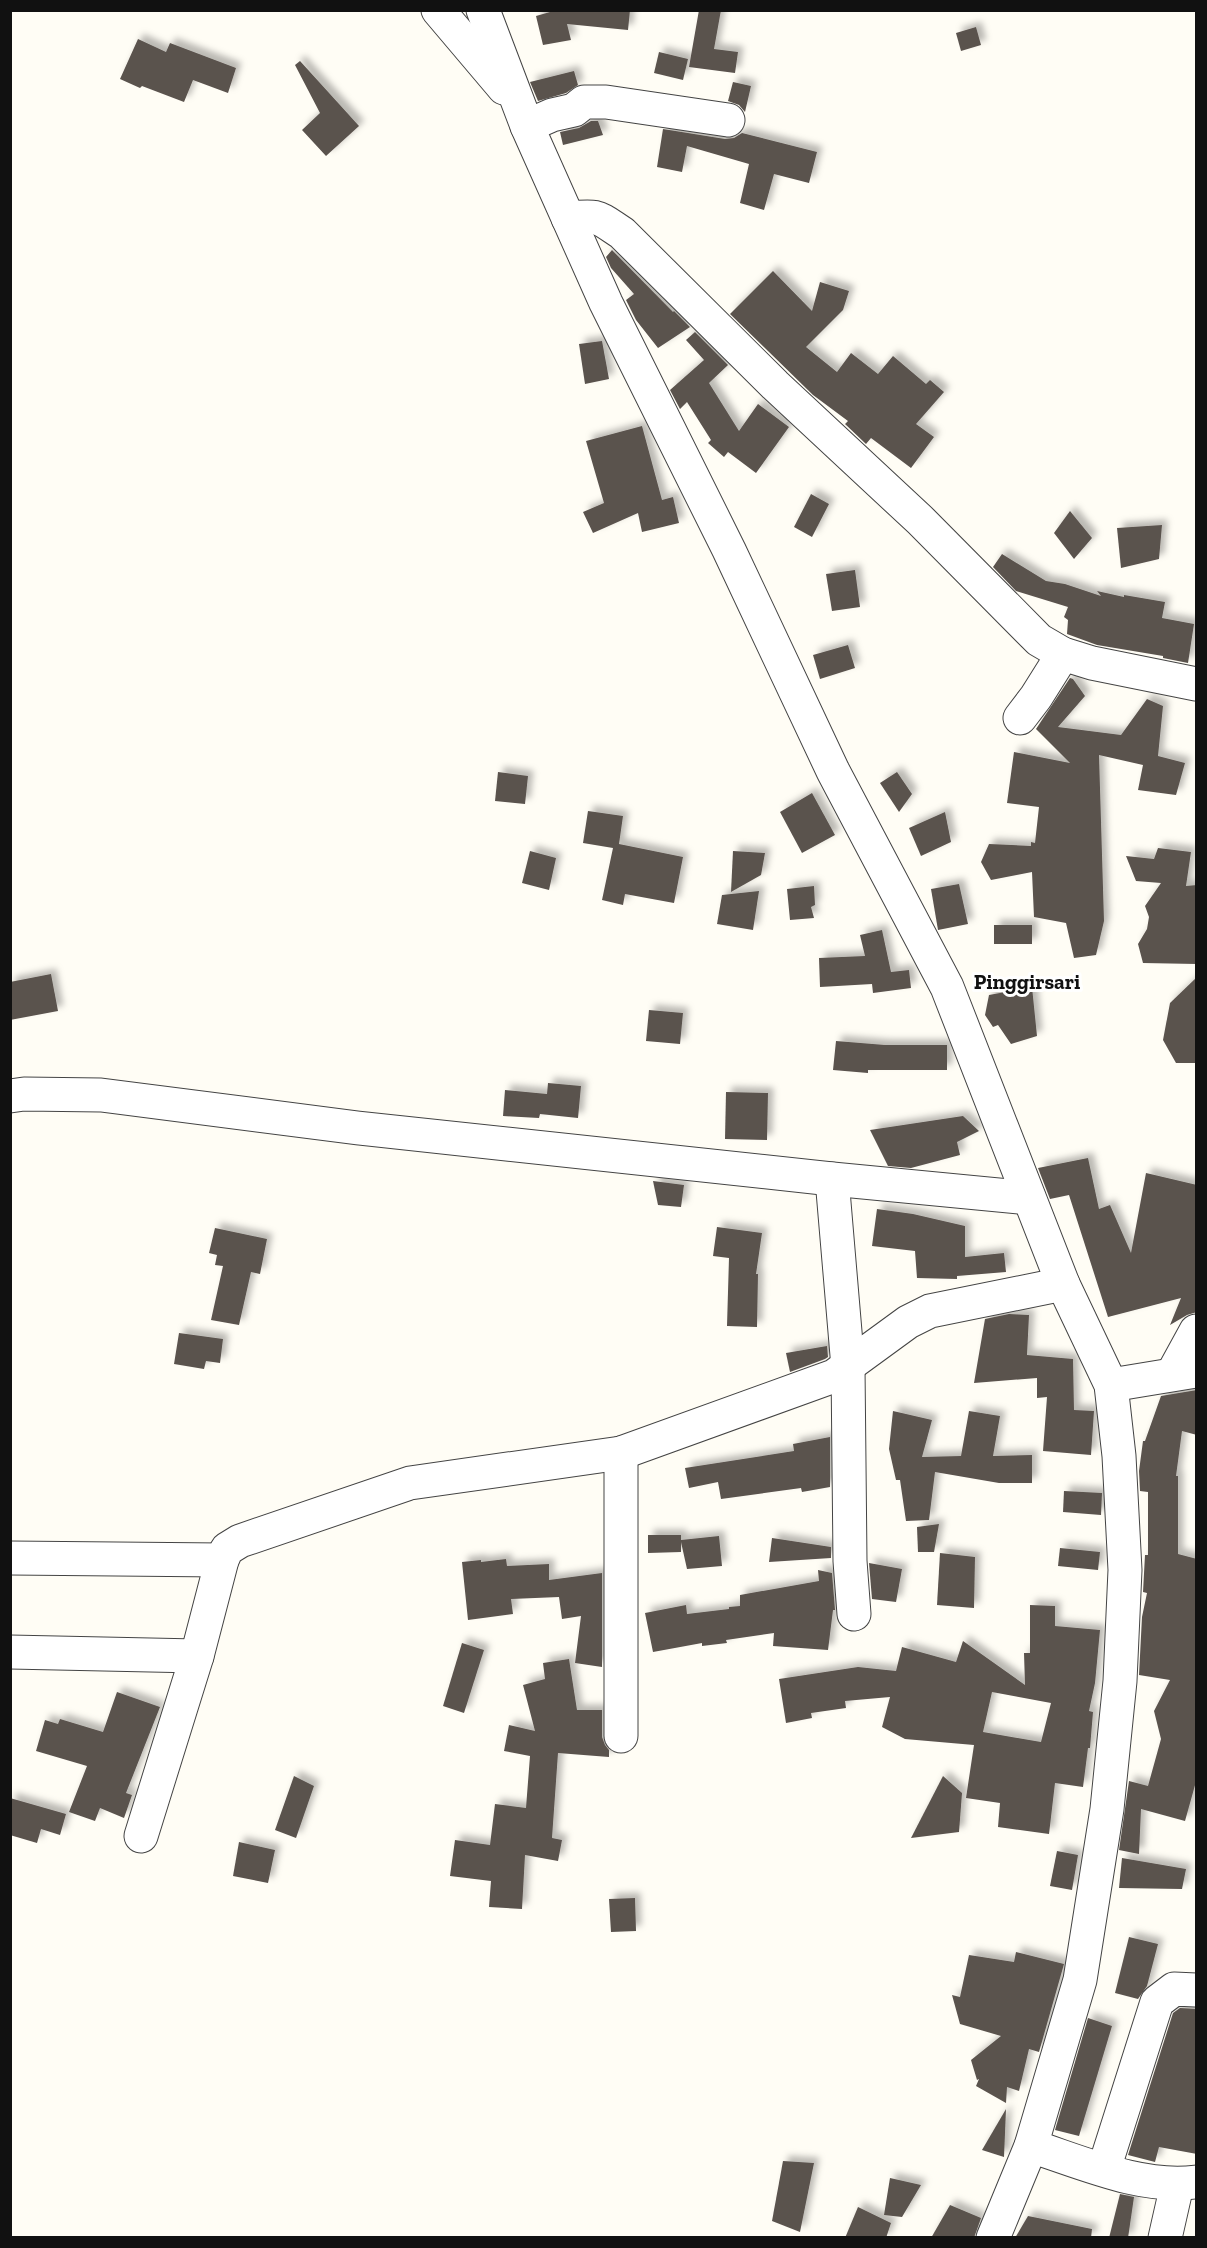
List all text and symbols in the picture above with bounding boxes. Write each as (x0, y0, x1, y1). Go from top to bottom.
district label: Pinggirsari (974, 969, 1080, 994)

